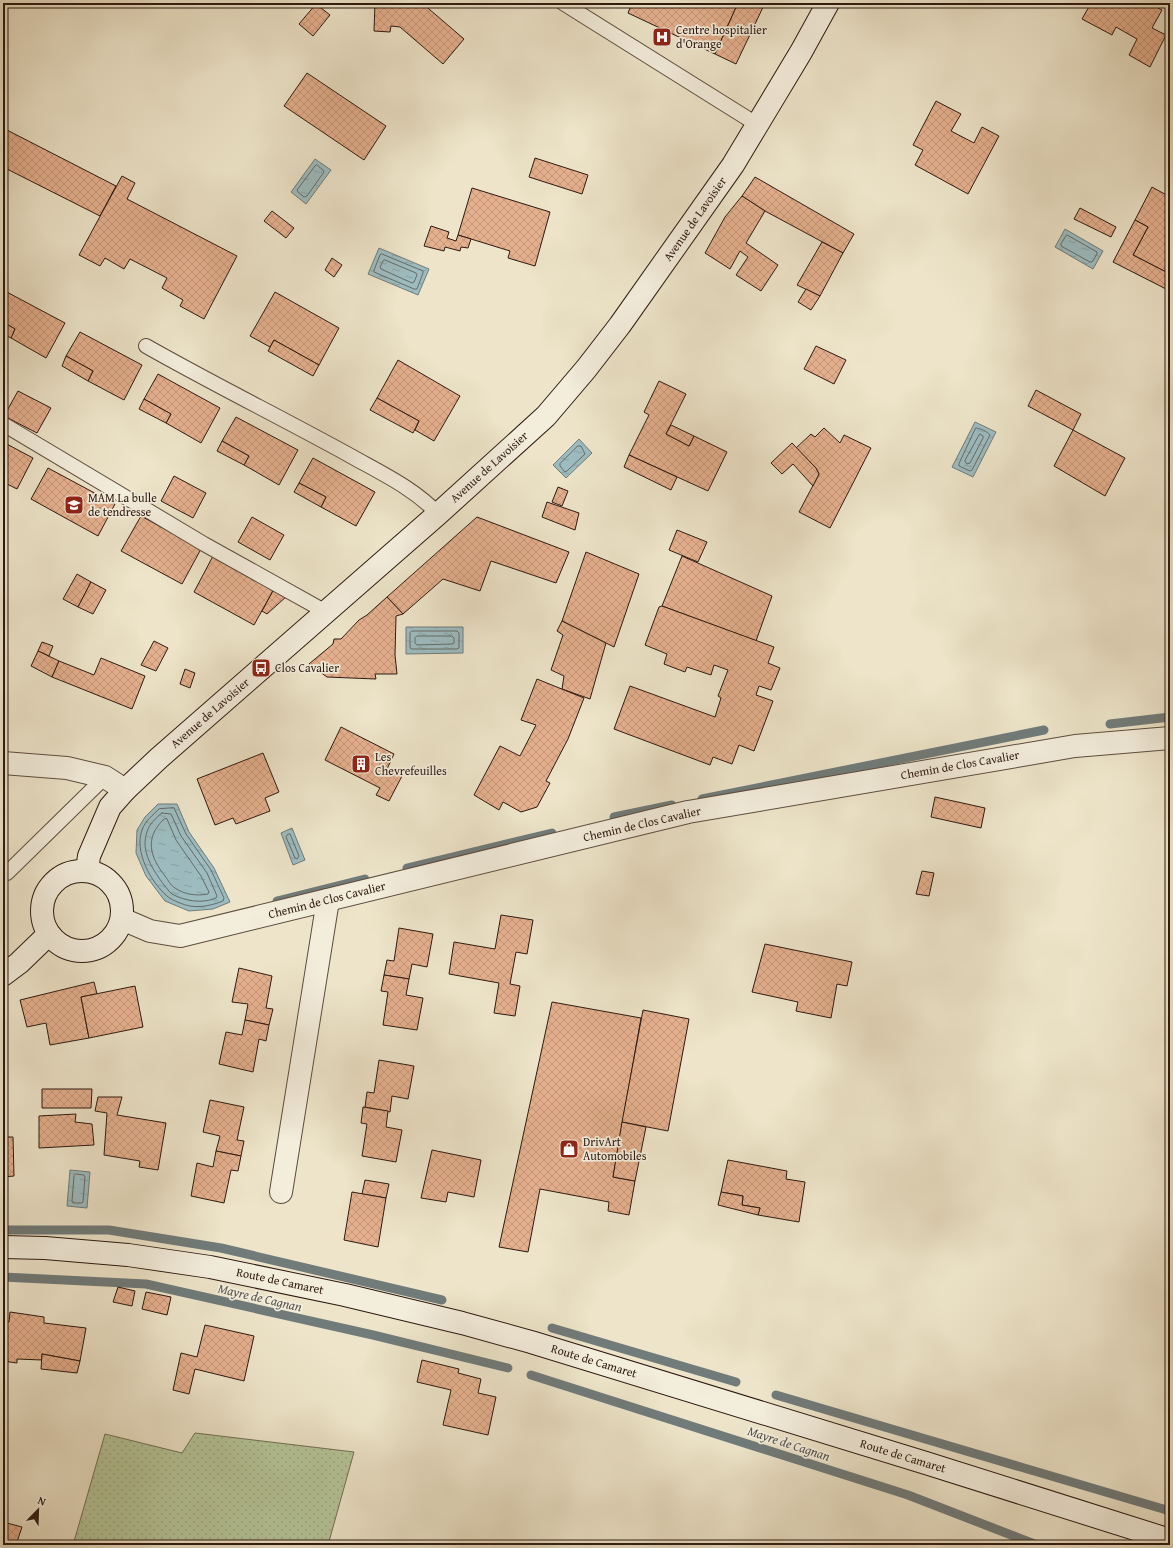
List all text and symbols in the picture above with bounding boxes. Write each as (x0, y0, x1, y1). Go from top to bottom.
place label: Centre hospitalier d'Orange (676, 21, 767, 52)
hospital icon: Centre hospitalier d'Orange (651, 26, 673, 48)
street label: Avenue de Lavoisier (659, 173, 730, 264)
street label: Avenue de Lavoisier (446, 427, 531, 506)
place label: MAM La bulle de tendresse (88, 489, 157, 520)
school or university icon: MAM La bulle de tendresse (63, 494, 85, 516)
bus stop icon: Clos Cavalier (250, 657, 272, 679)
place label: Clos Cavalier (275, 659, 339, 676)
street label: Avenue de Lavoisier (167, 674, 253, 752)
street label: Chemin de Clos Cavalier (899, 746, 1021, 783)
place label: Les Chevrefeuilles (375, 748, 447, 779)
building icon: Les Chevrefeuilles (350, 753, 372, 775)
street label: Chemin de Clos Cavalier (581, 802, 702, 845)
street label: Chemin de Clos Cavalier (266, 877, 387, 922)
place label: DrivArt Automobiles (583, 1133, 647, 1164)
shop icon: DrivArt Automobiles (558, 1138, 580, 1160)
street label: Route de Camaret (235, 1263, 326, 1298)
water label: Mayre de Cagnan (216, 1279, 304, 1316)
street label: Route de Camaret (549, 1339, 640, 1382)
water label: Mayre de Cagnan (745, 1421, 833, 1466)
street label: Route de Camaret (858, 1434, 949, 1477)
north arrow (18, 1490, 58, 1530)
text: N (35, 1492, 49, 1510)

